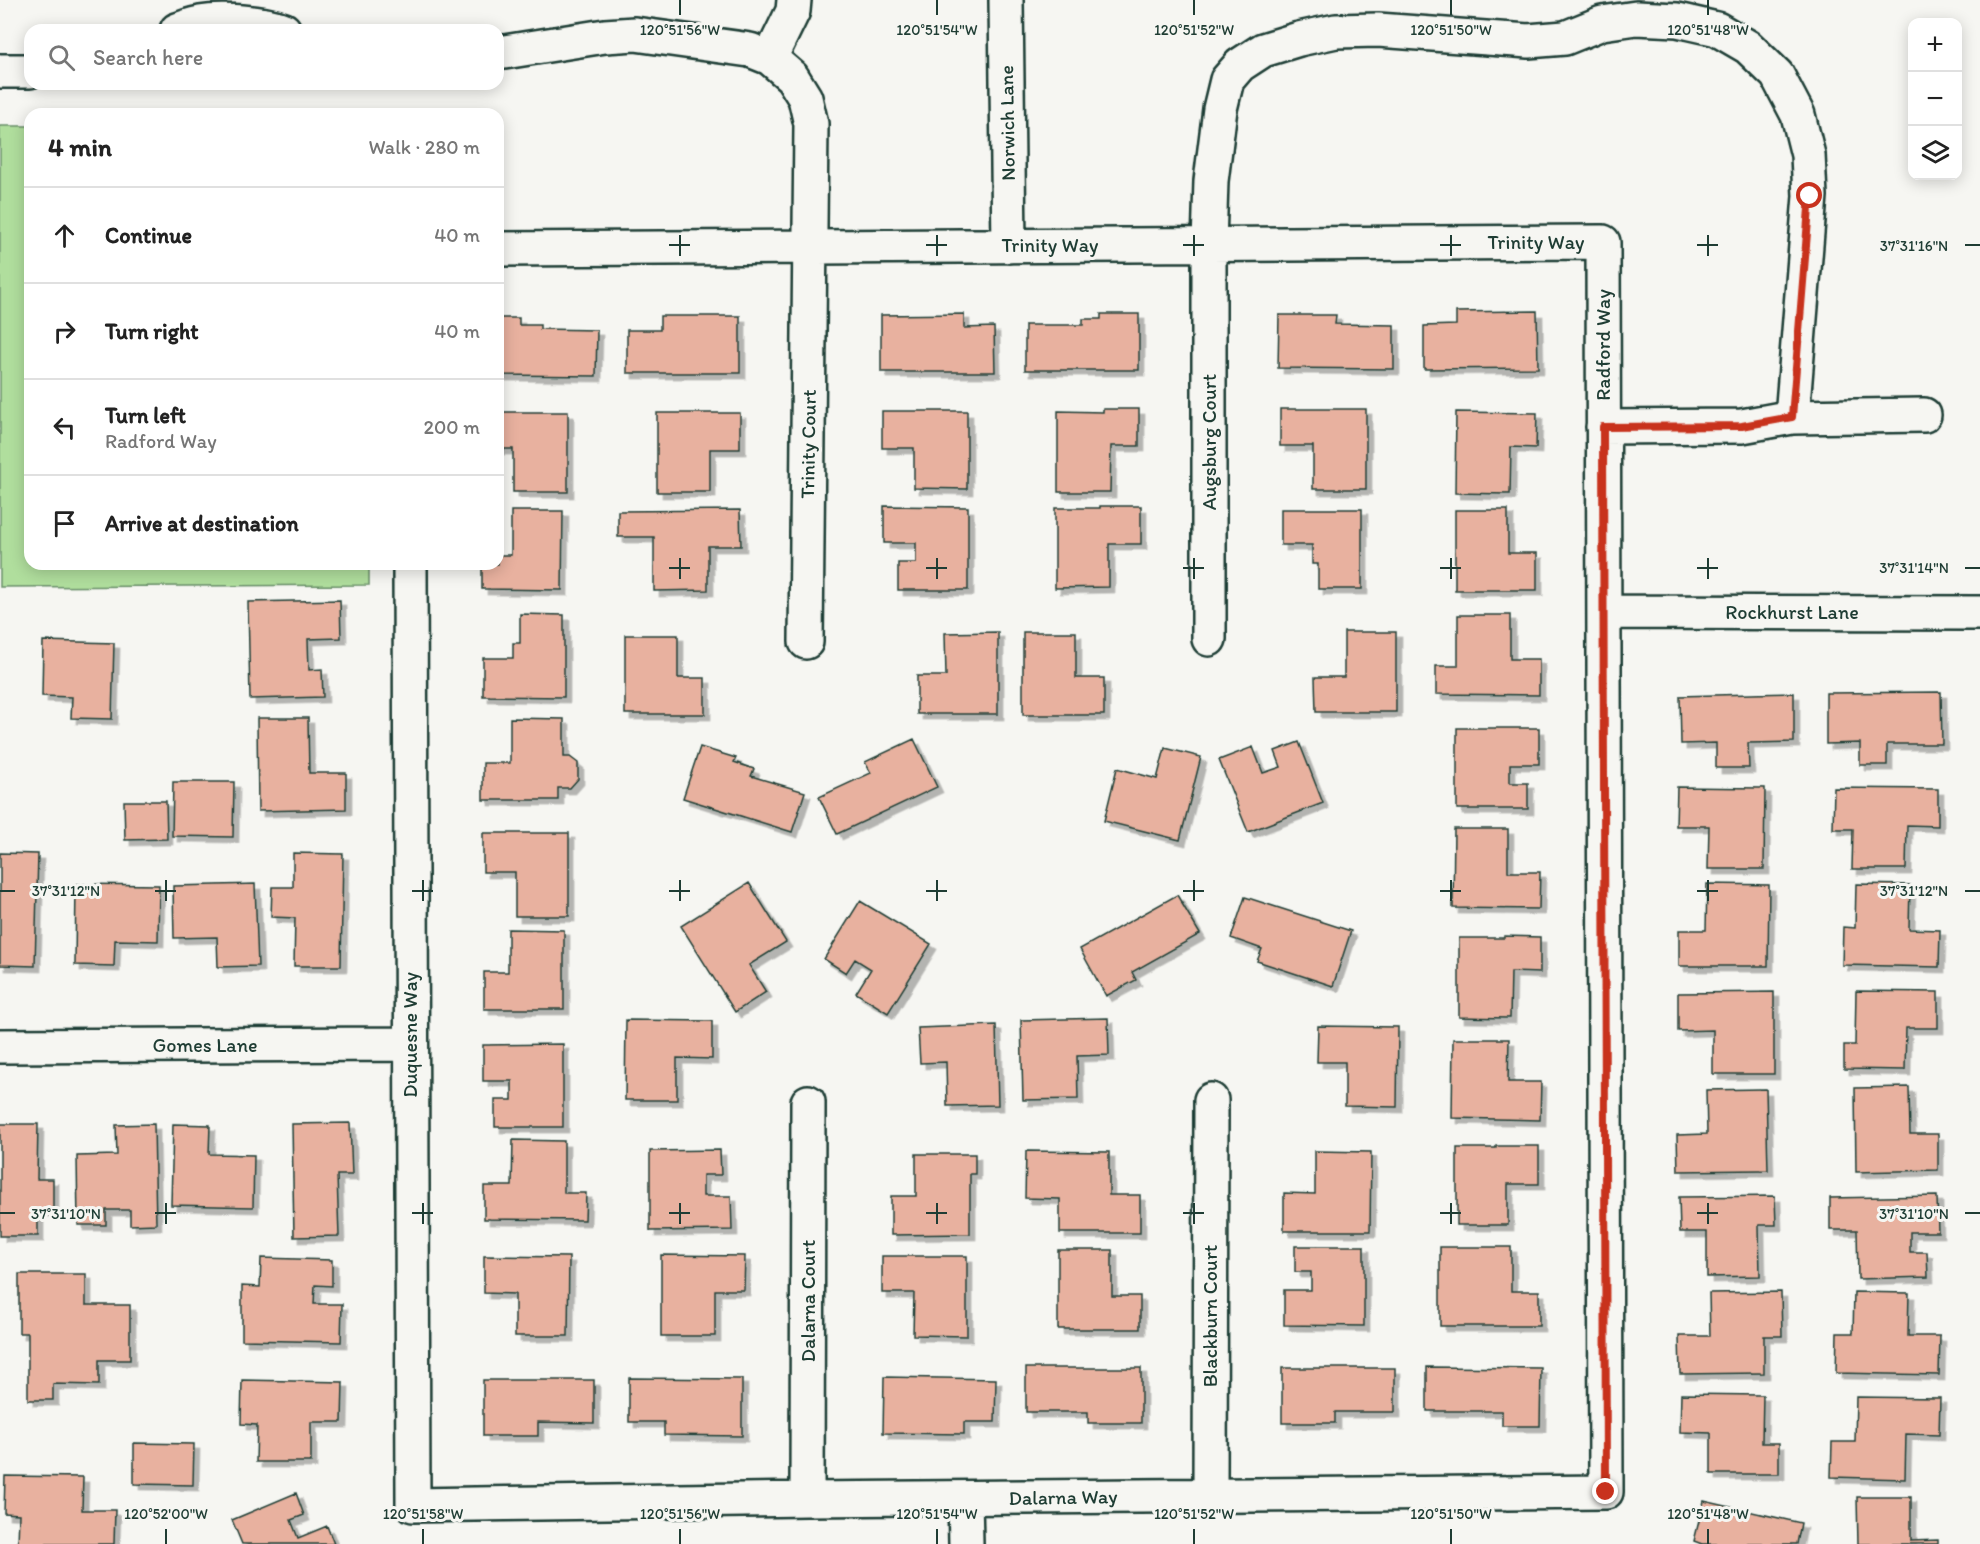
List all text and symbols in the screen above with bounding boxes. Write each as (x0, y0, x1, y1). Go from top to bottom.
map controls (1908, 18, 1962, 180)
button: + (1908, 18, 1962, 72)
text: 120°51'56"W (640, 21, 720, 39)
text: 120°51'54"W (896, 21, 978, 39)
text: 120°51'52"W (1154, 21, 1234, 39)
text: 120°51'50"W (1410, 21, 1492, 39)
text: 120°51'48"W (1667, 21, 1749, 39)
search box (24, 24, 504, 90)
icon: search (45, 41, 78, 74)
text: Search here (93, 44, 203, 71)
street label: Norwich Lane (994, 65, 1020, 181)
button: − (1908, 72, 1962, 126)
button: layers (1908, 126, 1962, 180)
text: 4 min (48, 131, 112, 163)
text: Walk · 280 m (368, 135, 480, 159)
route start (1796, 182, 1822, 208)
icon: ahead (48, 219, 81, 252)
text: Continue (105, 222, 192, 249)
text: 40 m (434, 223, 480, 247)
street label: Trinity Way (1488, 230, 1585, 254)
street label: Trinity Way (1002, 233, 1099, 257)
text: 37°31'16"N (1880, 237, 1948, 255)
street label: Radford Way (1591, 289, 1615, 401)
icon: right (48, 315, 81, 348)
text: Turn right (105, 318, 199, 345)
text: 40 m (434, 319, 480, 343)
street label: Augsburg Court (1197, 374, 1221, 510)
street label: Trinity Court (795, 389, 821, 499)
text: Turn left (105, 402, 186, 429)
icon: left (48, 411, 81, 444)
text: 200 m (424, 415, 480, 439)
text: Radford Way (105, 429, 217, 453)
icon: arrive (48, 507, 81, 540)
text: Arrive at destination (105, 510, 299, 537)
text: 37°31'14"N (1879, 559, 1949, 577)
street label: Rockhurst Lane (1725, 600, 1859, 624)
text: 37°31'12"N (32, 882, 100, 900)
text: 37°31'12"N (1880, 882, 1948, 900)
street label: Duquesne Way (398, 972, 422, 1098)
street label: Gomes Lane (152, 1033, 258, 1057)
text: 37°31'10"N (31, 1205, 101, 1223)
text: 37°31'10"N (1879, 1205, 1949, 1223)
street label: Dalarna Court (796, 1239, 820, 1362)
street label: Blackburn Court (1198, 1244, 1222, 1387)
route end (1592, 1478, 1618, 1504)
street label: Dalarna Way (1008, 1484, 1118, 1510)
text: 120°52'00"W (124, 1505, 208, 1523)
text: 120°51'58"W (383, 1505, 463, 1523)
text: 120°51'56"W (640, 1505, 720, 1523)
text: 120°51'54"W (896, 1505, 978, 1523)
text: 120°51'52"W (1154, 1505, 1234, 1523)
text: 120°51'50"W (1410, 1505, 1492, 1523)
text: 120°51'48"W (1667, 1505, 1749, 1523)

